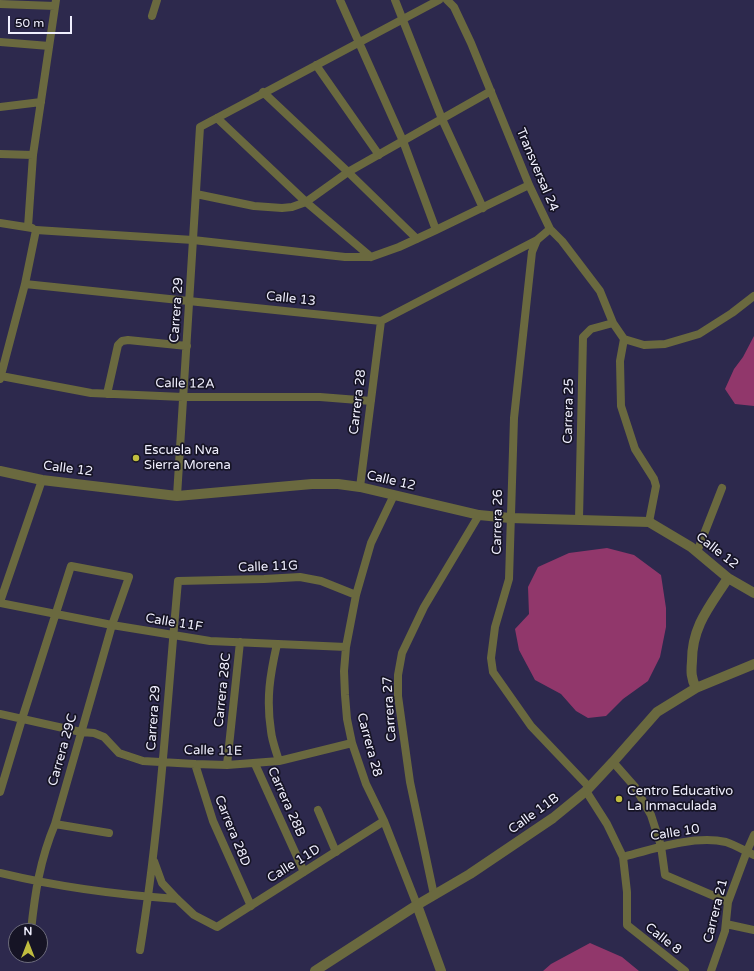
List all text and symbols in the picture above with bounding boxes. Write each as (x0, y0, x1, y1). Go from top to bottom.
scale bar (10, 8, 74, 34)
text: 50 m (15, 16, 44, 30)
street label: Transversal 24 (512, 126, 562, 214)
street label: Carrera 29 (167, 277, 187, 343)
street label: Calle 13 (265, 289, 317, 309)
street label: Carrera 28 (346, 369, 370, 435)
street label: Calle 12A (155, 376, 215, 392)
street label: Carrera 25 (561, 378, 577, 444)
place label: Escuela Nva Sierra Morena (144, 443, 231, 474)
marker: Escuela Nva Sierra Morena (131, 453, 141, 463)
street label: Calle 12 (42, 458, 94, 480)
street label: Calle 12 (365, 468, 417, 494)
street label: Carrera 26 (490, 489, 506, 555)
street label: Calle 12 (693, 529, 741, 573)
street label: Calle 11G (238, 558, 298, 576)
street label: Calle 11F (144, 611, 204, 635)
street label: Carrera 28C (211, 652, 235, 728)
street label: Carrera 27 (380, 676, 400, 742)
street label: Carrera 29 (144, 685, 164, 751)
street label: Carrera 28 (353, 711, 385, 779)
street label: Carrera 29C (45, 712, 81, 788)
street label: Calle 11E (184, 743, 242, 759)
street label: Carrera 28B (264, 765, 308, 839)
place label: Centro Educativo La Inmaculada (627, 784, 733, 815)
street label: Calle 11B (506, 790, 562, 838)
street label: Carrera 28D (211, 793, 253, 869)
marker: Centro Educativo La Inmaculada (614, 794, 624, 804)
street label: Calle 10 (649, 821, 701, 845)
street label: Calle 11D (265, 842, 323, 886)
street label: Carrera 21 (701, 877, 731, 945)
street label: Calle 8 (642, 920, 684, 958)
north arrow (8, 923, 48, 963)
text: N (24, 925, 32, 938)

